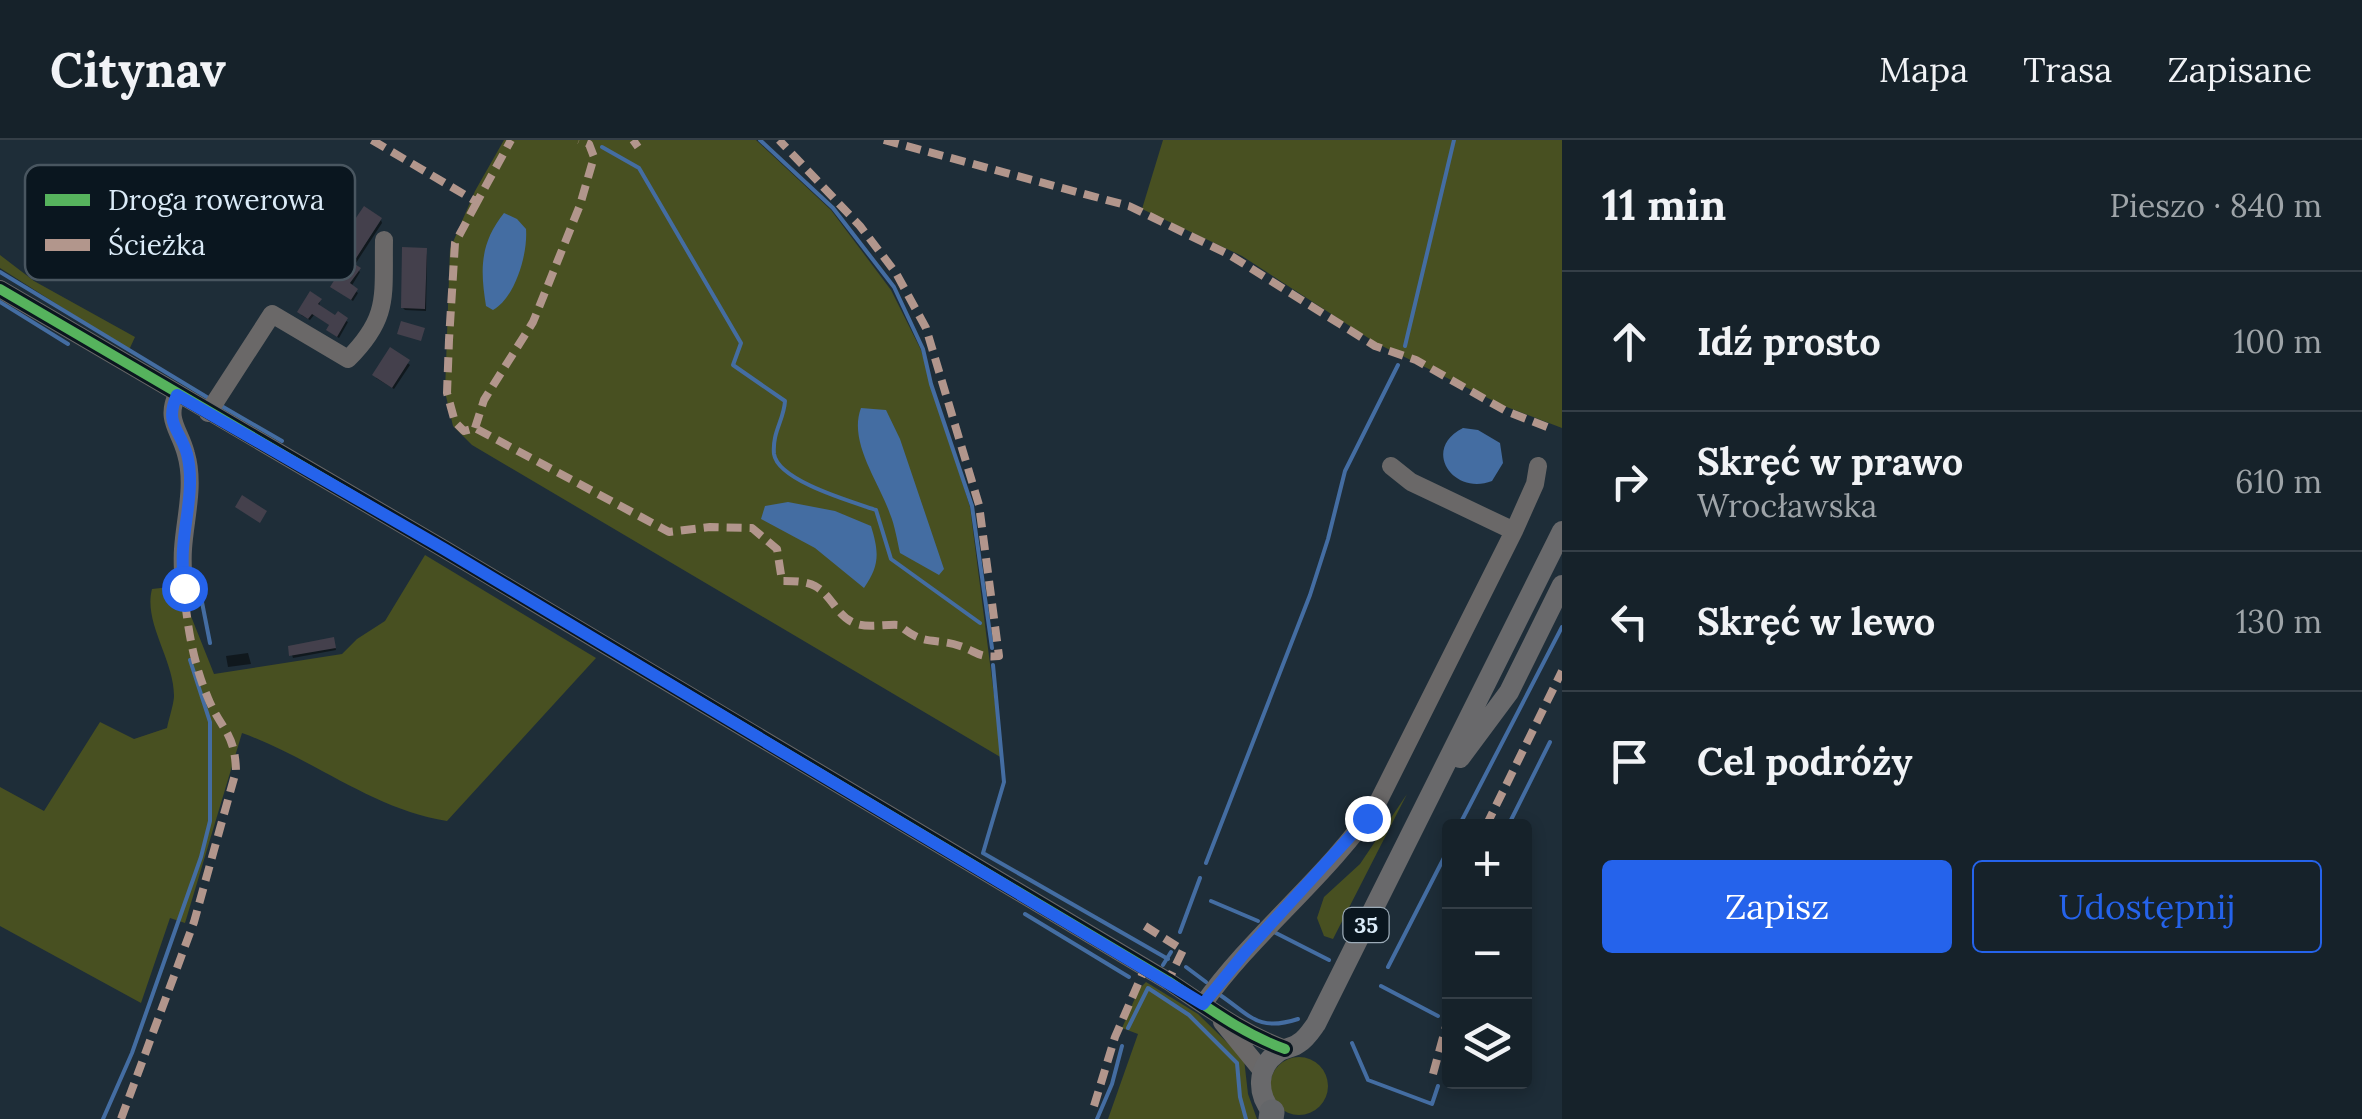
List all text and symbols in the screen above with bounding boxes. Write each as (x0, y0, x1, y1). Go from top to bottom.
text: Citynav (50, 39, 226, 100)
text: Mapa (1879, 47, 1968, 92)
text: Trasa (2023, 47, 2112, 92)
text: Zapisane (2167, 47, 2312, 92)
legend (25, 165, 355, 280)
text: 11 min (1602, 178, 1726, 232)
text: Droga rowerowa (108, 182, 324, 218)
text: Pieszo · 840 m (2110, 185, 2322, 226)
text: Ścieżka (108, 227, 206, 263)
icon: ahead (1602, 314, 1657, 369)
text: Idź prosto (1697, 317, 1881, 365)
text: 100 m (2234, 321, 2322, 362)
text: Skręć w prawo (1697, 437, 1963, 485)
icon: right (1602, 454, 1657, 509)
text: 610 m (2235, 461, 2322, 502)
text: Wrocławska (1697, 485, 1877, 526)
route start (162, 566, 208, 612)
icon: left (1602, 594, 1657, 649)
text: Skręć w lewo (1697, 597, 1935, 645)
text: 130 m (2236, 601, 2322, 642)
icon: arrive (1602, 734, 1657, 789)
text: Cel podróży (1697, 737, 1912, 785)
route end (1345, 796, 1391, 842)
map controls (1442, 819, 1532, 1089)
button: + (1442, 819, 1532, 909)
button: Zapisz (1602, 860, 1952, 953)
button: Udostępnij (1972, 860, 2322, 953)
road number: 35 (1344, 908, 1388, 942)
button: − (1442, 909, 1532, 999)
button: layers (1442, 999, 1532, 1089)

